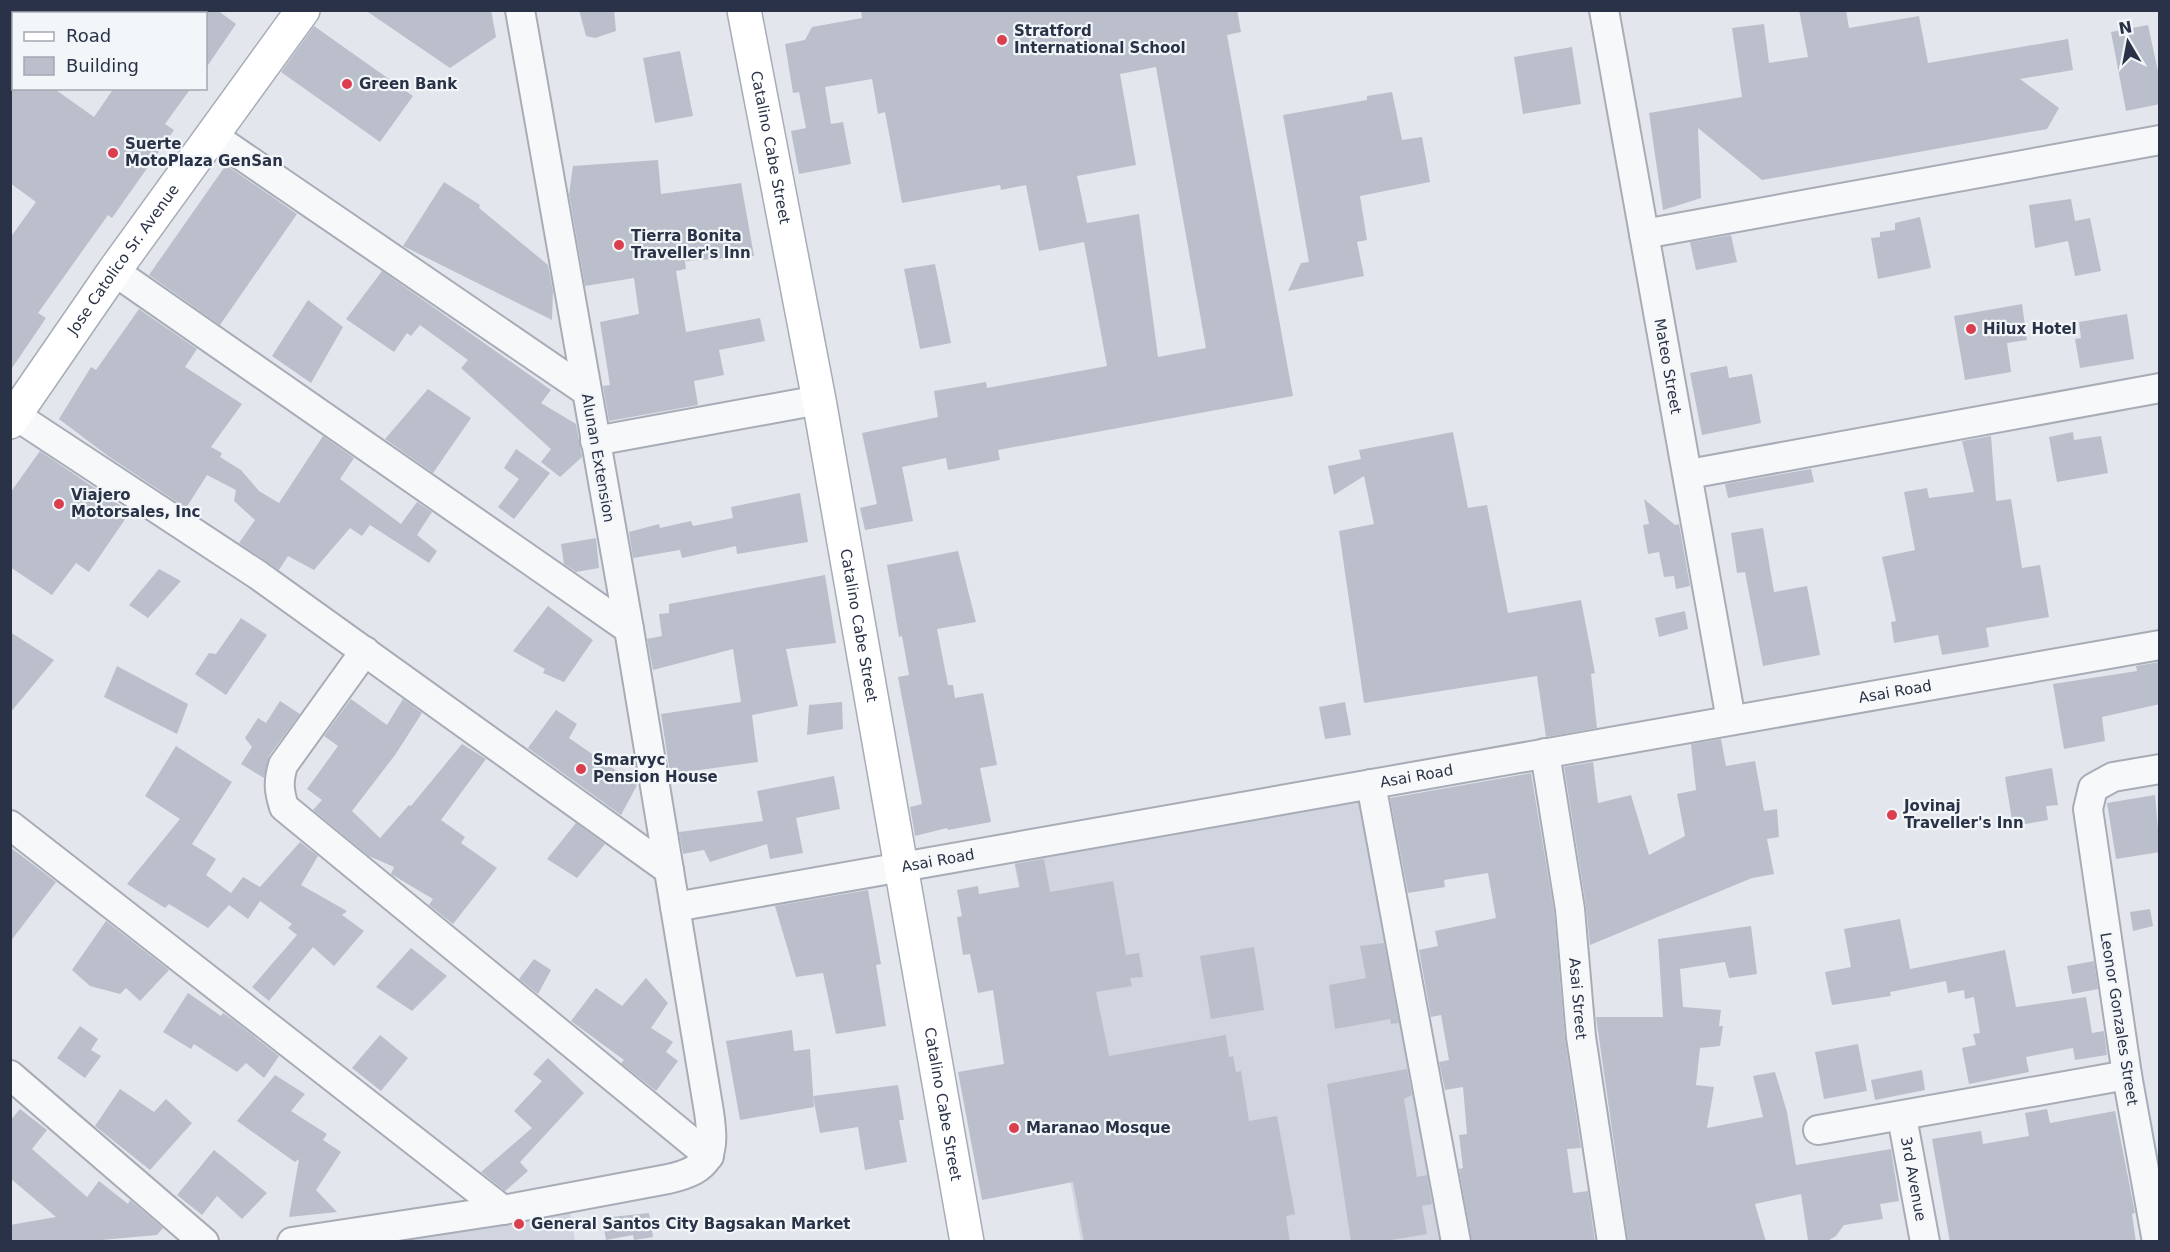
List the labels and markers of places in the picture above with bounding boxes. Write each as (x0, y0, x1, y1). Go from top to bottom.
place label: Stratford International School (1014, 22, 1186, 57)
marker: Stratford International School (995, 33, 1009, 47)
place label: Green Bank (359, 75, 458, 93)
marker: Green Bank (340, 77, 354, 91)
place label: Suerte MotoPlaza GenSan (125, 135, 283, 170)
marker: Suerte MotoPlaza GenSan (106, 146, 120, 160)
place label: Tierra Bonita Traveller's Inn (631, 227, 751, 262)
marker: Tierra Bonita Traveller's Inn (612, 238, 626, 252)
place label: Hilux Hotel (1983, 320, 2077, 338)
marker: Hilux Hotel (1964, 322, 1978, 336)
place label: Viajero Motorsales, Inc (71, 486, 200, 521)
marker: Viajero Motorsales, Inc (52, 497, 66, 511)
place label: Smarvyc Pension House (593, 751, 718, 786)
marker: Smarvyc Pension House (574, 762, 588, 776)
place label: Jovinaj Traveller's Inn (1903, 797, 2024, 832)
marker: Jovinaj Traveller's Inn (1885, 808, 1899, 822)
place label: Maranao Mosque (1026, 1119, 1171, 1137)
marker: Maranao Mosque (1007, 1121, 1021, 1135)
place label: General Santos City Bagsakan Market (531, 1215, 850, 1233)
marker: General Santos City Bagsakan Market (512, 1217, 526, 1231)

